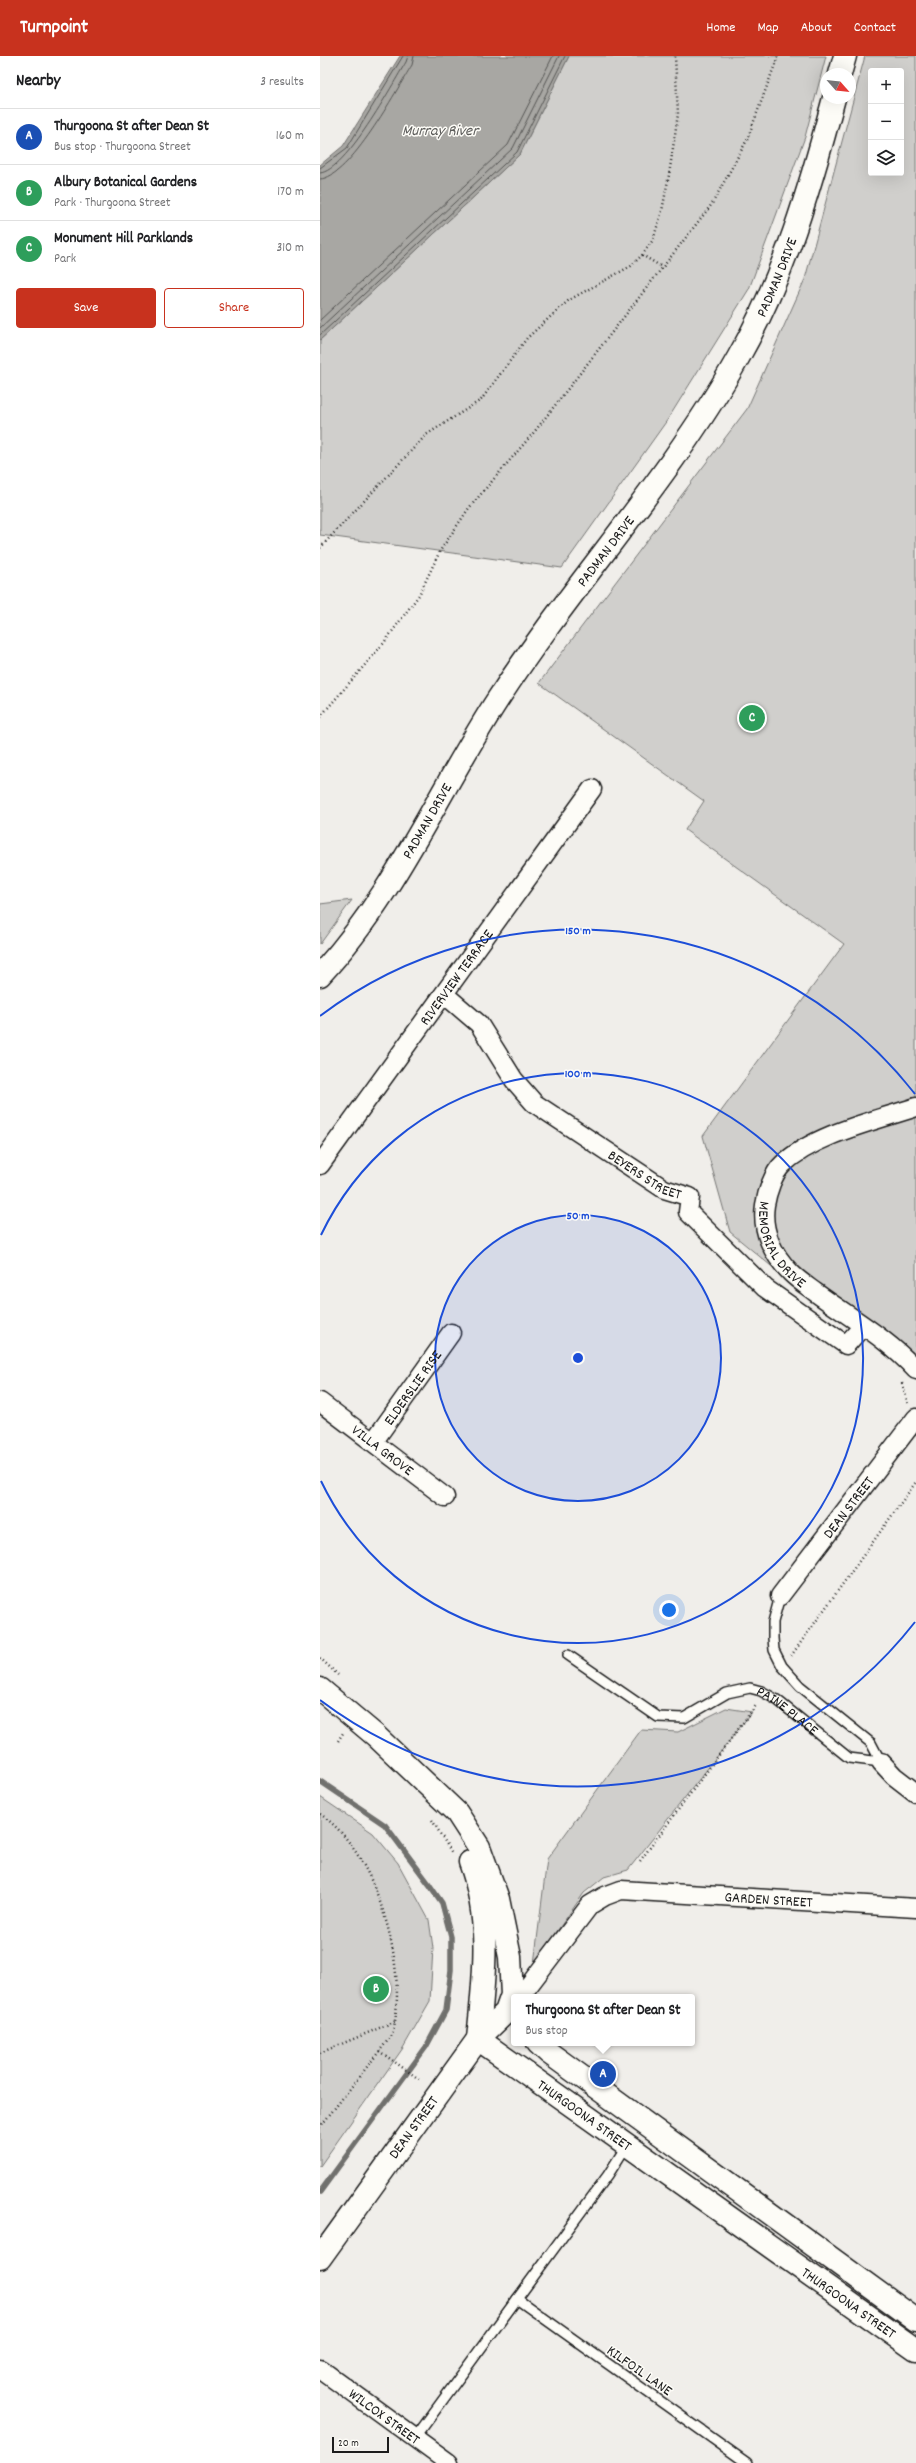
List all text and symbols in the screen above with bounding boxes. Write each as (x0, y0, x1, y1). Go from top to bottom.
text: Turnpoint (20, 15, 88, 42)
text: Home (706, 18, 735, 38)
text: Map (757, 18, 779, 38)
text: About (801, 18, 832, 38)
text: Contact (854, 18, 896, 38)
north arrow (820, 68, 856, 104)
map controls (868, 68, 904, 176)
button: + (868, 68, 904, 104)
text: Nearby (16, 70, 60, 94)
text: 3 results (260, 73, 304, 92)
button: − (868, 104, 904, 140)
text: Thurgoona St after Dean St (54, 116, 209, 138)
water label: Murray River (402, 120, 480, 143)
text: A (25, 127, 33, 146)
text: 160 m (276, 127, 304, 146)
text: Bus stop · Thurgoona Street (54, 138, 191, 157)
button: layers (868, 140, 904, 176)
text: Albury Botanical Gardens (54, 172, 197, 194)
text: B (26, 183, 32, 202)
text: 170 m (277, 183, 304, 202)
text: Park · Thurgoona Street (54, 194, 171, 213)
text: Monument Hill Parklands (54, 228, 193, 250)
street label: PADMAN DRIVE (752, 235, 804, 321)
text: C (26, 239, 32, 258)
text: 310 m (276, 239, 304, 258)
text: Park (54, 250, 76, 269)
button: Save (16, 288, 156, 328)
button: Share (164, 288, 304, 328)
street label: PADMAN DRIVE (573, 512, 641, 592)
pin: C (739, 703, 765, 733)
street label: PADMAN DRIVE (398, 779, 459, 864)
text: 150 m (565, 923, 591, 940)
street label: RIVERVIEW TERRACE (415, 925, 500, 1031)
text: 100 m (565, 1066, 591, 1083)
street label: BEYERS STREET (603, 1146, 684, 1207)
street label: MEMORIAL DRIVE (751, 1200, 810, 1295)
text: 50 m (566, 1208, 590, 1225)
street label: ELDERSLIE RISE (379, 1346, 449, 1431)
centre of rings (571, 1351, 585, 1365)
street label: VILLA GROVE (346, 1420, 418, 1482)
street label: DEAN STREET (819, 1472, 881, 1544)
your location (659, 1600, 679, 1620)
street label: PAINE PLACE (752, 1682, 823, 1742)
street label: GARDEN STREET (724, 1887, 813, 1915)
pin: B (363, 1974, 389, 2004)
popup (511, 1994, 695, 2046)
text: Thurgoona St after Dean St (525, 2000, 681, 2022)
text: Bus stop (525, 2022, 568, 2041)
pin: A (590, 2059, 616, 2089)
street label: THURGOONA STREET (535, 2075, 635, 2155)
street label: DEAN STREET (384, 2092, 445, 2164)
street label: THURGOONA STREET (796, 2263, 900, 2345)
street label: KILFOIL LANE (602, 2341, 676, 2402)
street label: WILCOX STREET (343, 2384, 424, 2451)
scale bar (332, 2435, 389, 2454)
text: 20 m (338, 2436, 359, 2452)

